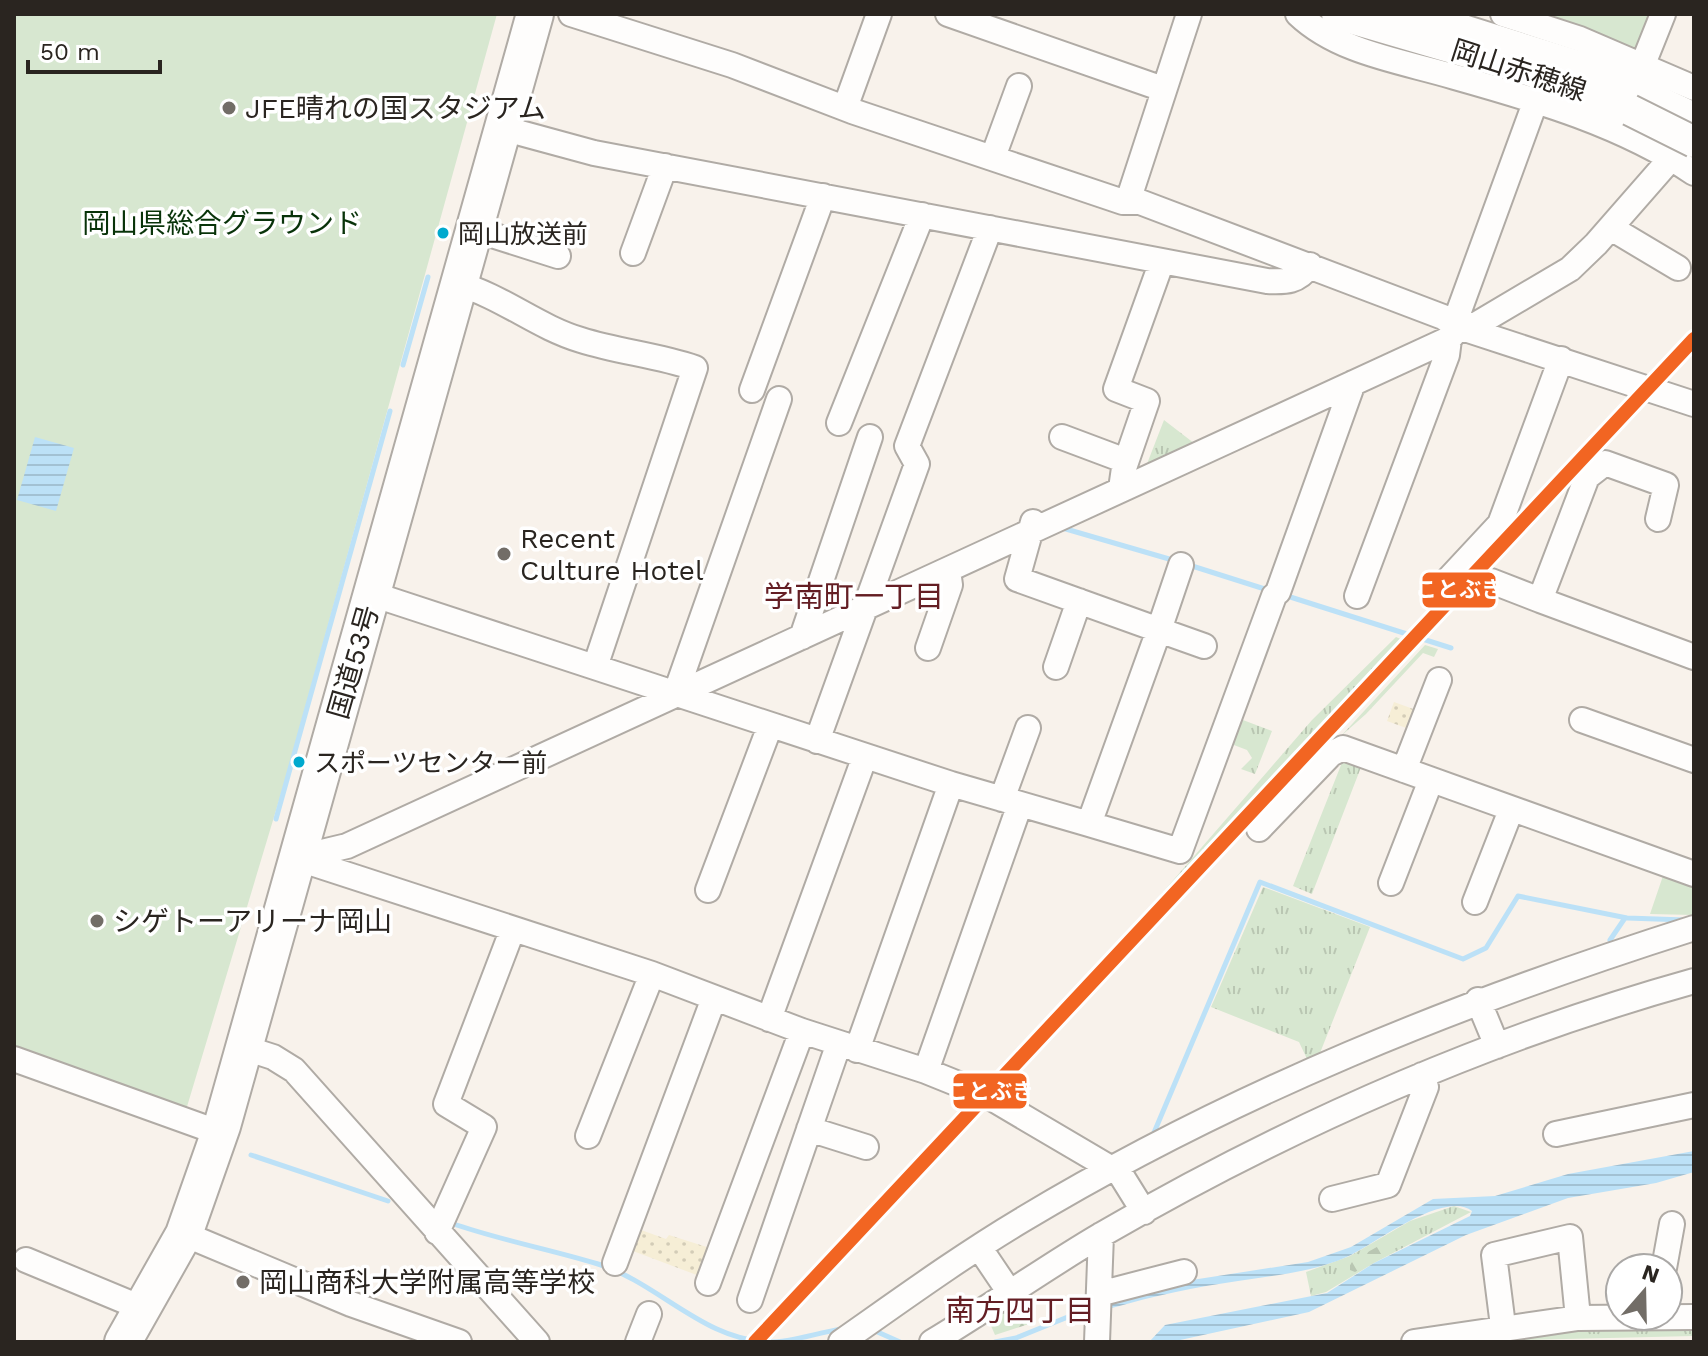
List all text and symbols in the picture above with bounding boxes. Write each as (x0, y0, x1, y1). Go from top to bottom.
scale bar (28, 24, 160, 74)
street label: 岡山赤穂線 (1447, 33, 1591, 108)
text: 50 m (40, 38, 100, 66)
place label: JFE晴れの国スタジアム (245, 92, 546, 125)
marker: JFE晴れの国スタジアム (220, 99, 238, 117)
park label: 岡山県総合グラウンド (82, 207, 362, 240)
place label: 岡山放送前 (458, 219, 588, 249)
marker: 岡山放送前 (435, 225, 451, 241)
place label: Recent Culture Hotel (520, 522, 704, 587)
marker: Recent Culture Hotel (495, 545, 513, 563)
line badge: ことぶき (1421, 571, 1497, 609)
text: ことぶき (1415, 577, 1503, 602)
district label: 学南町一丁目 (764, 579, 944, 614)
street label: 国道53号 (322, 602, 385, 723)
place label: スポーツセンター前 (314, 748, 547, 778)
marker: スポーツセンター前 (291, 754, 307, 770)
place label: シゲトーアリーナ岡山 (113, 905, 392, 938)
marker: シゲトーアリーナ岡山 (88, 912, 106, 930)
line badge: ことぶき (952, 1072, 1028, 1110)
text: ことぶき (946, 1079, 1034, 1104)
north arrow (1604, 1252, 1684, 1332)
text: N (1639, 1259, 1663, 1288)
place label: 岡山商科大学附属高等学校 (259, 1266, 595, 1299)
marker: 岡山商科大学附属高等学校 (234, 1273, 252, 1291)
district label: 南方四丁目 (945, 1293, 1095, 1328)

